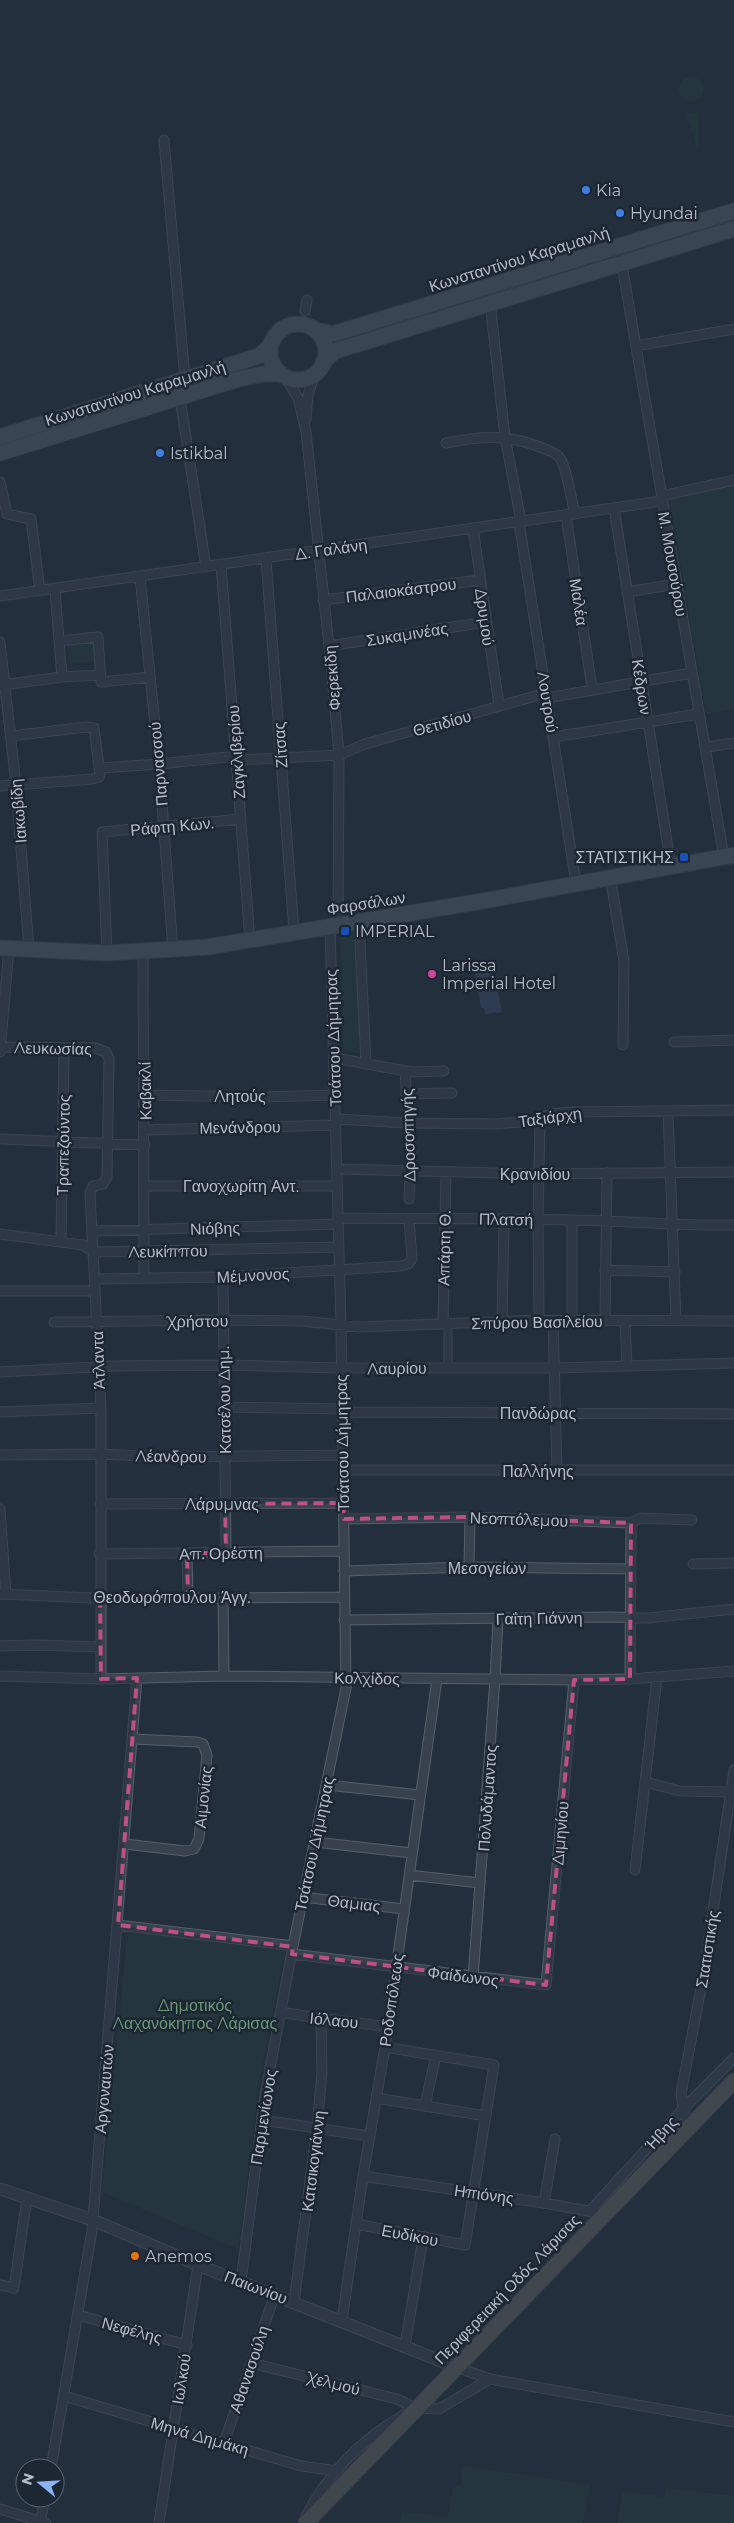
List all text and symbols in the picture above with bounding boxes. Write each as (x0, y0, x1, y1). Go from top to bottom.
place label: Kia (596, 181, 621, 200)
marker: Kia (580, 184, 592, 196)
place label: Hyundai (630, 204, 698, 223)
marker: Hyundai (614, 207, 626, 219)
street label: Κωνσταντίνου Καραμανλή (427, 223, 612, 296)
street label: Κωνσταντίνου Καραμανλή (43, 357, 228, 430)
place label: Istikbal (170, 444, 228, 463)
marker: Istikbal (154, 447, 166, 459)
street label: Μ. Μουσούρου (654, 510, 691, 618)
street label: Δ. Γαλάνη (294, 535, 368, 564)
street label: Παλαιοκάστρου (345, 574, 457, 607)
street label: Μαλέα (565, 577, 592, 627)
street label: Δρυμού (471, 587, 498, 647)
street label: Συκαμινέας (365, 619, 449, 650)
street label: Φερεκίδη (320, 645, 345, 711)
street label: Κέδρων (628, 658, 655, 716)
street label: Λουτρού (533, 670, 562, 734)
street label: Ζαγκλιβερίου (224, 704, 249, 799)
street label: Θετιδίου (411, 707, 473, 740)
street label: Παρνασσού (145, 721, 172, 807)
street label: Ζίτσας (269, 721, 292, 769)
street label: Ιακωβίδη (6, 778, 31, 844)
street label: Ράφτη Κων. (129, 813, 215, 840)
place label: ΣΤΑΤΙΣΤΙΚΗΣ (576, 848, 674, 867)
marker: ΣΤΑΤΙΣΤΙΚΗΣ (678, 851, 690, 863)
street label: Φαρσάλων (325, 888, 407, 919)
place label: IMPERIAL (355, 922, 435, 941)
marker: IMPERIAL (339, 925, 351, 937)
place label: Larissa Imperial Hotel (442, 956, 556, 993)
marker: Larissa Imperial Hotel (426, 968, 438, 980)
street label: Τσάτσου Δήμητρας (322, 969, 345, 1107)
street label: Λευκωσίας (14, 1038, 92, 1059)
street label: Καβακλί (135, 1061, 156, 1120)
street label: Λητούς (214, 1087, 266, 1106)
street label: Δροσοπηγής (397, 1088, 420, 1182)
street label: Τραπεζούντος (53, 1094, 74, 1196)
street label: Ταξιάρχη (517, 1104, 583, 1131)
street label: Μενάνδρου (199, 1117, 281, 1138)
street label: Κρανιδίου (500, 1165, 570, 1184)
street label: Γανοχωρίτη Αντ. (183, 1177, 299, 1196)
street label: Απάρτη Θ. (434, 1210, 455, 1286)
street label: Πλατσή (479, 1210, 533, 1229)
street label: Νιόβης (190, 1218, 241, 1239)
street label: Λευκίππου (128, 1241, 208, 1262)
street label: Μέμνονος (216, 1264, 290, 1287)
street label: Χρήστου (166, 1311, 228, 1332)
street label: Σπύρου Βασιλείου (471, 1312, 603, 1333)
street label: Άτλαντα (88, 1331, 109, 1389)
street label: Κατσέλου Δημ. (214, 1346, 235, 1454)
street label: Λαυρίου (367, 1358, 427, 1379)
street label: Τσάτσου Δήμητρας (332, 1374, 353, 1512)
street label: Πανδώρας (500, 1404, 576, 1423)
street label: Λέανδρου (135, 1446, 207, 1467)
street label: Παλλήνης (502, 1462, 574, 1481)
street label: Λάρυμνας (185, 1495, 259, 1514)
street label: Νεοπτόλεμου (469, 1508, 569, 1531)
street label: Απ. Ορέστη (179, 1543, 263, 1564)
street label: Μεσογείων (448, 1559, 526, 1578)
street label: Θεοδωρόπουλου Άγγ. (93, 1588, 251, 1607)
street label: Γαΐτη Γιάννη (495, 1608, 583, 1629)
street label: Κολχίδος (334, 1668, 400, 1689)
street label: Πολυδάμαντος (474, 1744, 501, 1852)
street label: Αιμονίας (191, 1765, 216, 1829)
street label: Τσάτσου Δήμητρας (291, 1775, 338, 1913)
street label: Διμηνίου (548, 1800, 573, 1866)
street label: Θαμιας (326, 1891, 382, 1916)
street label: Στατιστικής (692, 1908, 723, 1989)
street label: Ροδοπόλεως (376, 1952, 407, 2048)
street label: Φαίδωνος (426, 1963, 500, 1990)
park label: Δημοτικός Λαχανόκηπος Λάρισας (113, 1996, 277, 2033)
street label: Ιόλαου (309, 2008, 359, 2033)
street label: Αργοναυτών (91, 2044, 118, 2134)
street label: Παρμενίωνος (247, 2068, 280, 2166)
street label: Κατσικογιάννη (298, 2109, 329, 2213)
street label: Ήβης (641, 2112, 682, 2155)
street label: Ηπιόνης (453, 2181, 515, 2208)
street label: Περιφερειακή Οδός Λάρισας (431, 2210, 584, 2368)
street label: Ευδίκου (380, 2221, 440, 2250)
place label: Anemos (145, 2247, 212, 2266)
marker: Anemos (129, 2250, 141, 2262)
street label: Παιωνίου (222, 2267, 290, 2308)
street label: Νεφέλης (100, 2313, 164, 2348)
street label: Αθανασούλη (226, 2323, 273, 2415)
street label: Ιωλκού (168, 2352, 195, 2406)
street label: Χελμού (304, 2367, 362, 2399)
street label: Μηνά Δημάκη (149, 2413, 251, 2460)
north arrow (15, 2458, 65, 2508)
text: N (17, 2471, 38, 2487)

